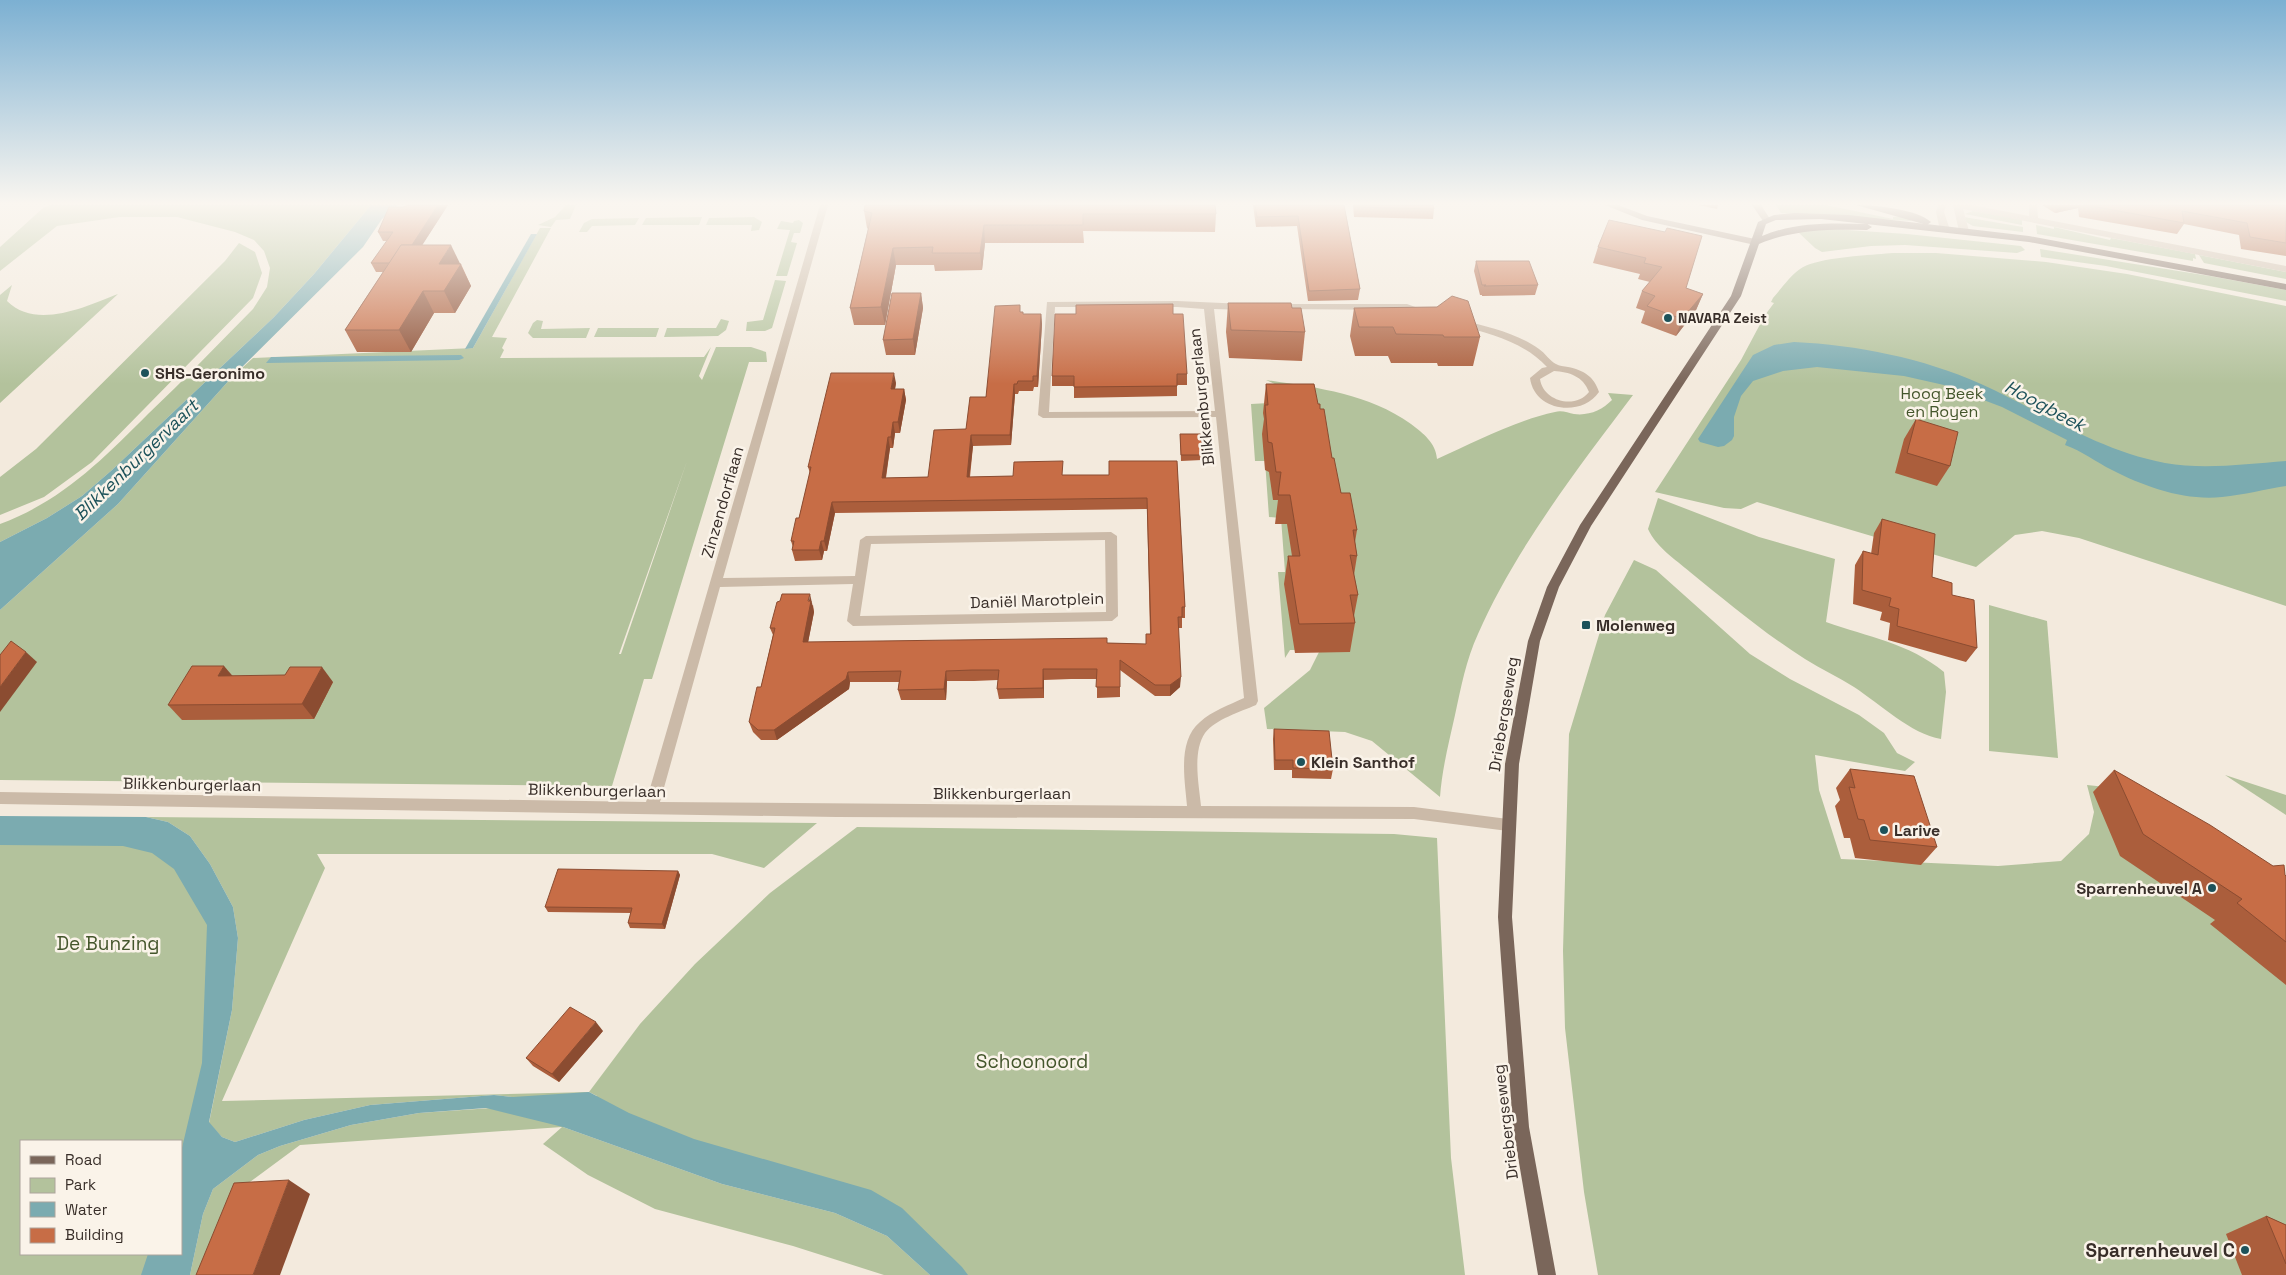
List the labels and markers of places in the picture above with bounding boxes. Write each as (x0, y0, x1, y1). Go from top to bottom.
place label: NAVARA Zeist (1678, 309, 1767, 327)
marker: NAVARA Zeist (1662, 312, 1674, 324)
place label: SHS-Geronimo (155, 363, 265, 384)
marker: SHS-Geronimo (139, 367, 151, 379)
place label: Molenweg (1596, 615, 1675, 636)
marker: Molenweg (1580, 619, 1592, 631)
place label: Klein Santhof (1311, 752, 1415, 773)
marker: Klein Santhof (1295, 756, 1307, 768)
place label: Larive (1894, 820, 1940, 841)
marker: Larive (1878, 824, 1890, 836)
place label: Sparrenheuvel A (2076, 878, 2202, 899)
marker: Sparrenheuvel A (2206, 882, 2218, 894)
place label: Sparrenheuvel C (2085, 1238, 2235, 1263)
marker: Sparrenheuvel C (2239, 1244, 2251, 1256)

